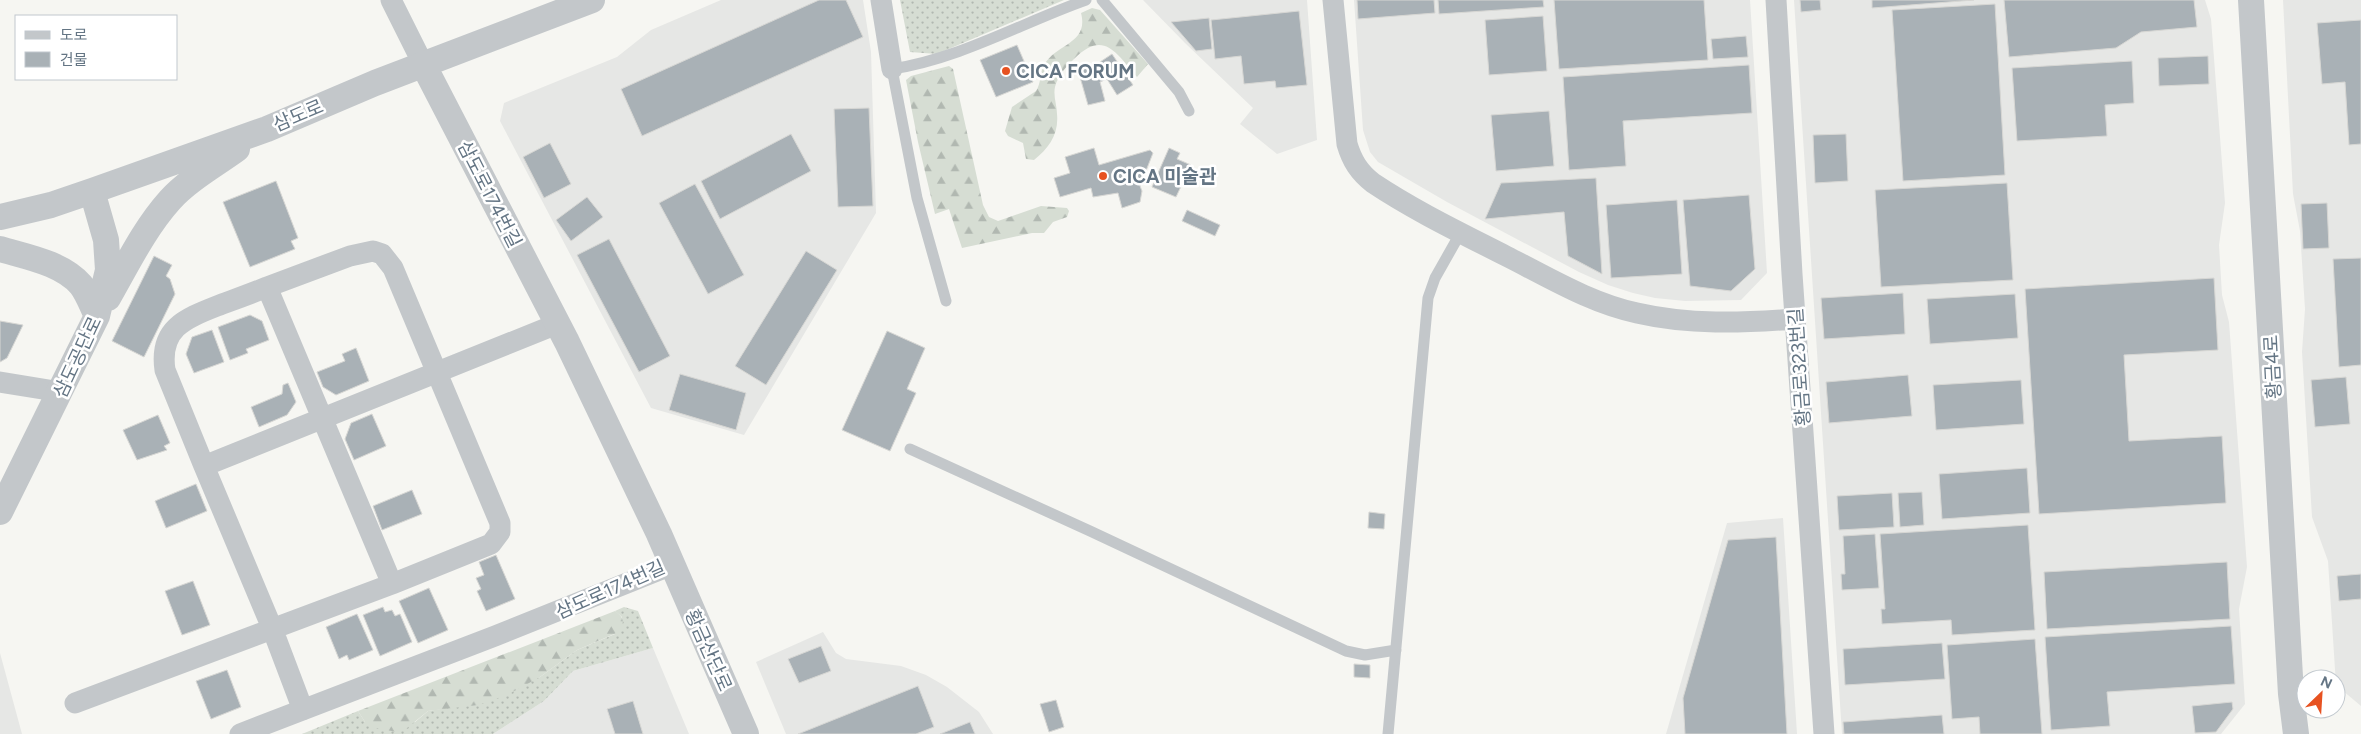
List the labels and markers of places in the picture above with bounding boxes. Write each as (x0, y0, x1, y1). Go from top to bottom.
place label: CICA FORUM (1016, 60, 1135, 83)
marker: CICA FORUM (1000, 65, 1012, 77)
place label: CICA 미술관 (1113, 165, 1217, 188)
marker: CICA 미술관 (1097, 170, 1109, 182)

